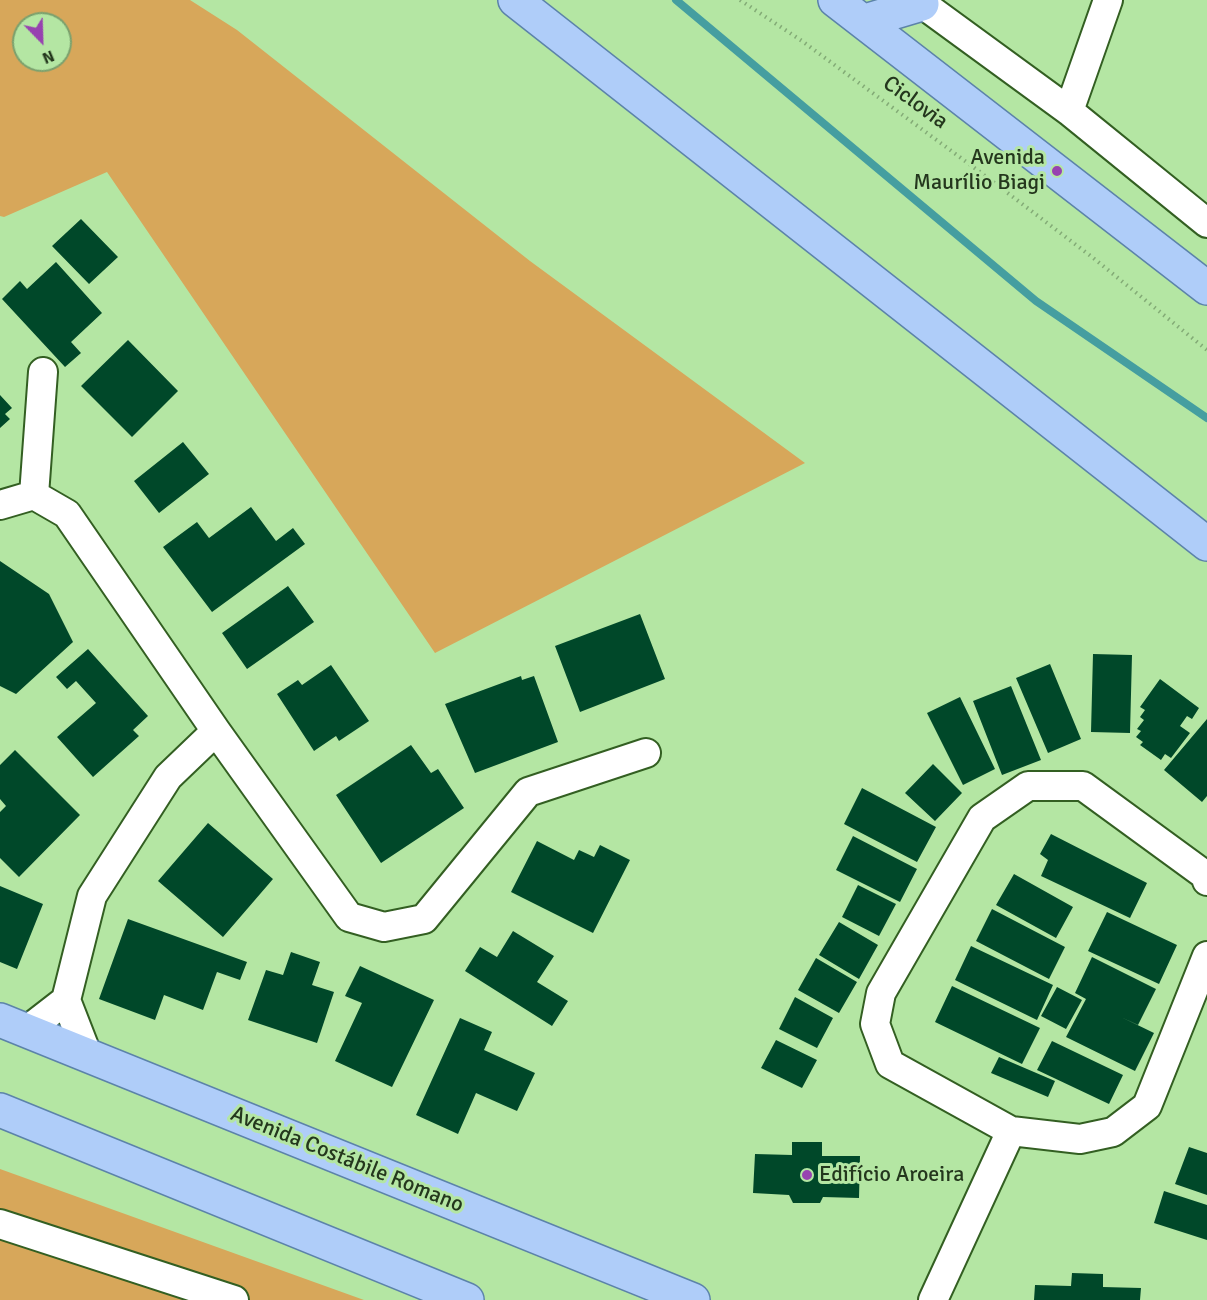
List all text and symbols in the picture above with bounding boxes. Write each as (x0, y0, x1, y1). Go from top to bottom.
north arrow (12, 12, 72, 72)
text: N (39, 45, 57, 68)
street label: Ciclovia (877, 71, 953, 135)
place label: Avenida Maurílio Biagi (913, 145, 1045, 196)
marker: Avenida Maurílio Biagi (1050, 164, 1064, 178)
street label: Avenida Costábile Romano (227, 1101, 467, 1219)
place label: Edifício Aroeira (819, 1162, 964, 1188)
marker: Edifício Aroeira (800, 1168, 814, 1182)

